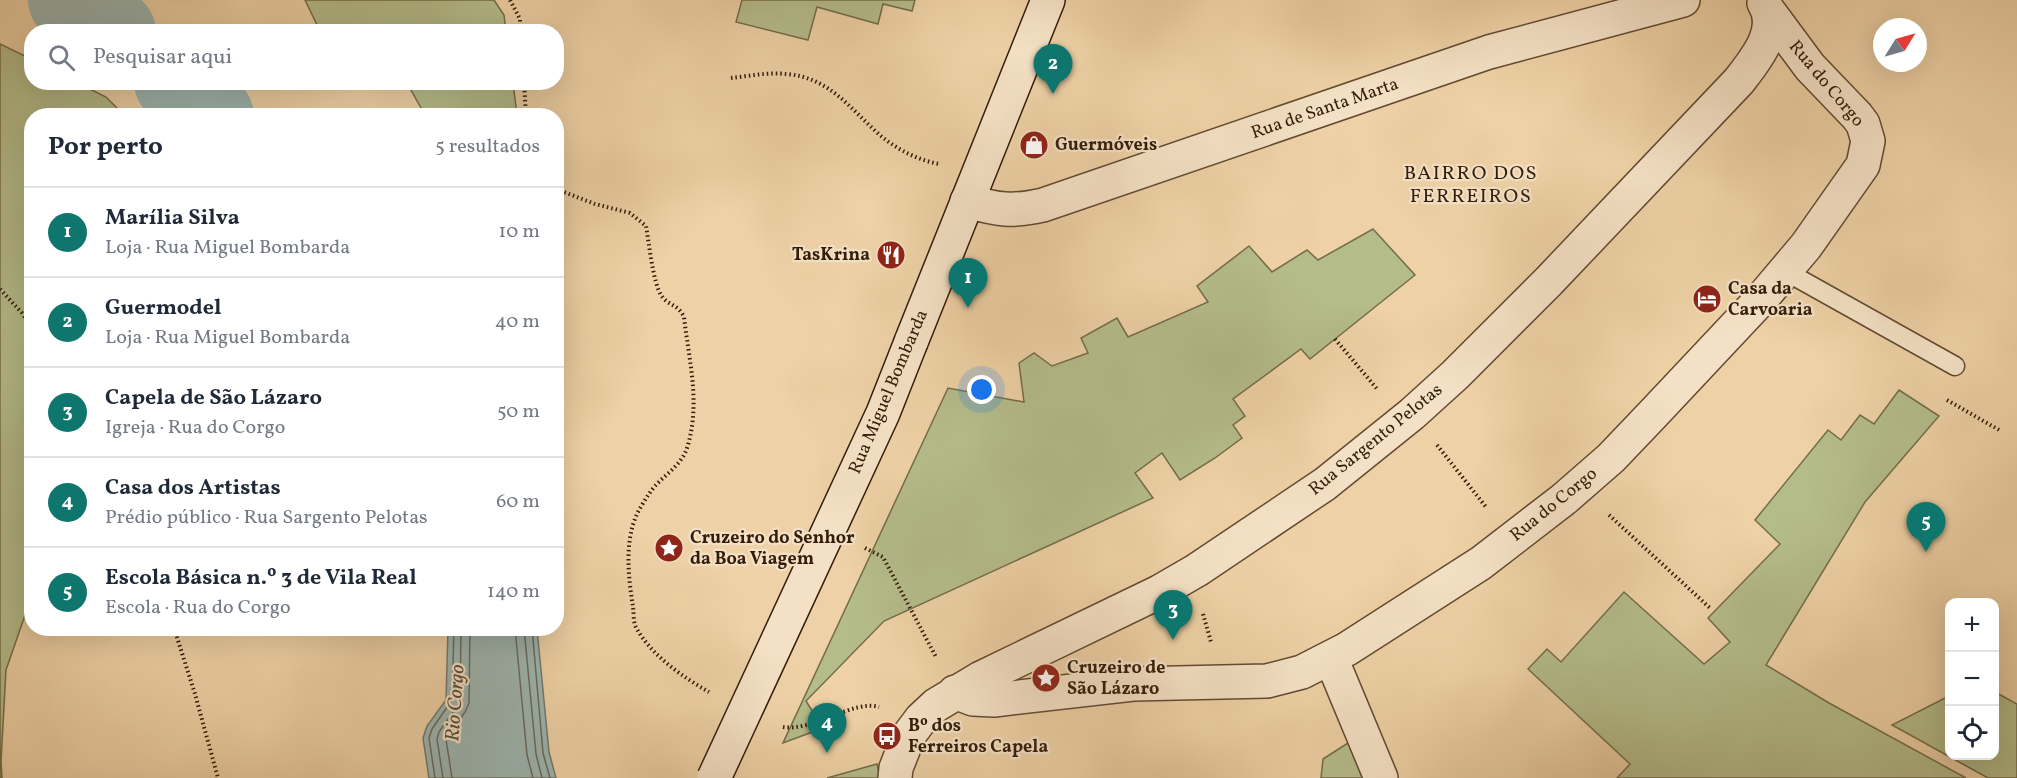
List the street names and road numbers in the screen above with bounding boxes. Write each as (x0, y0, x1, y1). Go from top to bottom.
street label: Rua do Corgo (1782, 35, 1870, 133)
street label: Rua de Santa Marta (1248, 72, 1402, 146)
street label: Rua Miguel Bombarda (843, 306, 935, 478)
street label: Rua Sargento Pelotas (1304, 378, 1448, 502)
street label: Rua do Corgo (1505, 462, 1603, 548)

